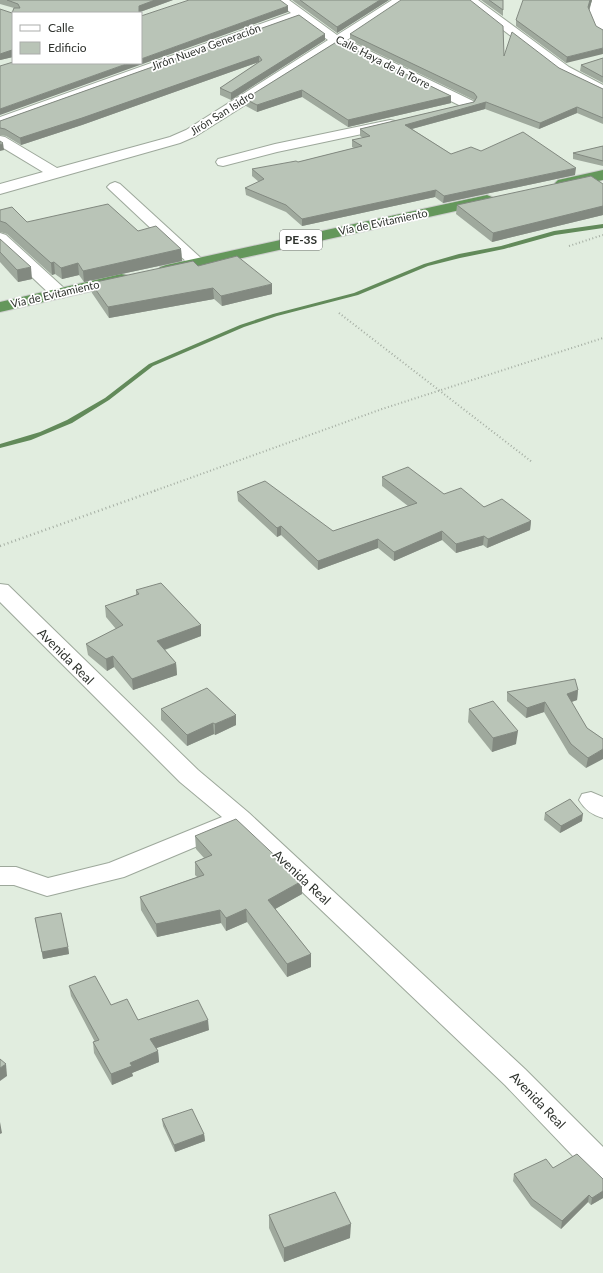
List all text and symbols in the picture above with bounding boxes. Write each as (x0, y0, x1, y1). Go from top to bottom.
legend (12, 12, 142, 64)
text: Calle (48, 20, 74, 35)
street label: Jirón Nueva Generación (149, 21, 262, 72)
street label: Calle Haya de la Torre (334, 32, 433, 91)
text: Edificio (48, 40, 87, 55)
street label: Jirón San Isidro (187, 88, 256, 137)
street label: Vía de Evitamiento (337, 206, 428, 237)
road number: PE-3S (280, 230, 322, 250)
street label: Vía de Evitamiento (9, 277, 100, 310)
street label: Avenida Real (34, 624, 98, 688)
street label: Avenida Real (270, 846, 334, 908)
street label: Avenida Real (507, 1068, 569, 1132)

